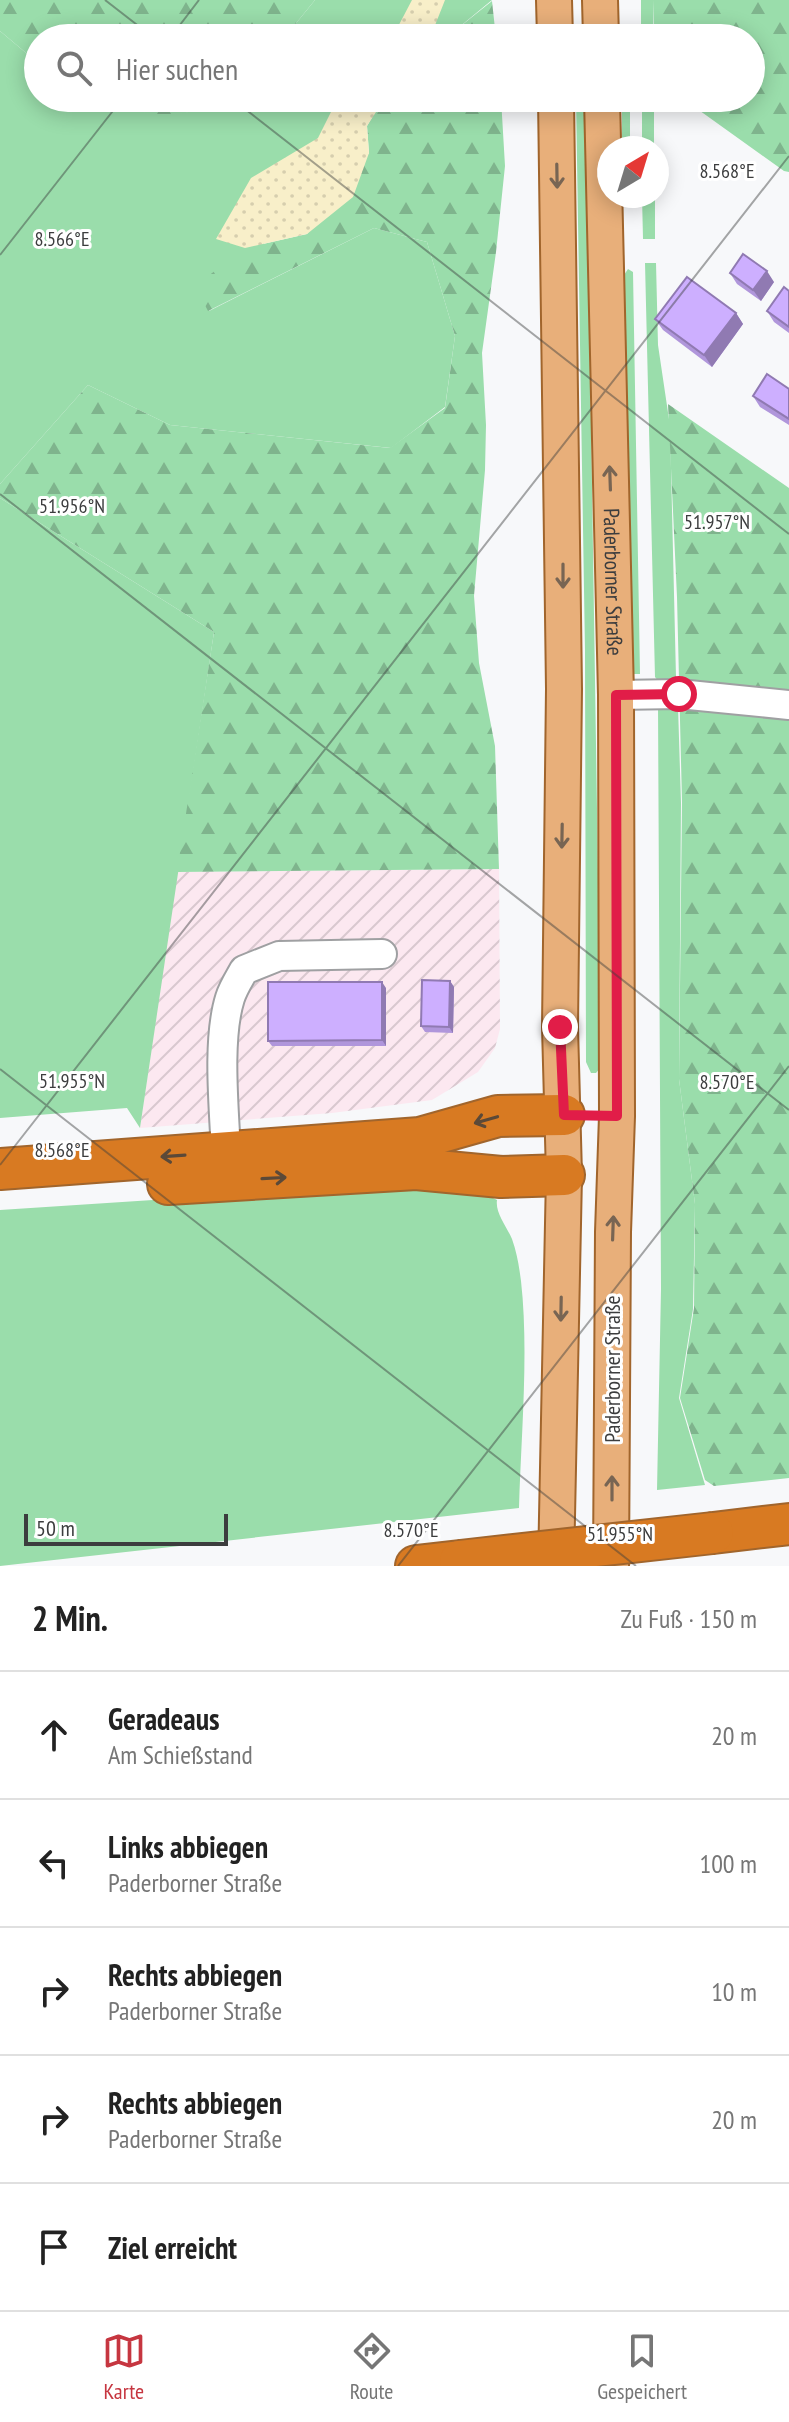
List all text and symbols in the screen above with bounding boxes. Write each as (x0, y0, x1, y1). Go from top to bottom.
search box (24, 24, 765, 112)
icon: search (52, 46, 96, 90)
text: Hier suchen (116, 49, 238, 88)
north arrow (597, 136, 669, 208)
text: 8.568°E (700, 158, 754, 184)
one-way arrow (549, 162, 565, 189)
text: 8.566°E (35, 226, 89, 252)
one-way arrow (602, 465, 617, 492)
text: 51.956°N (39, 493, 105, 519)
street label: Paderborner Straße (598, 508, 629, 656)
text: 51.957°N (684, 509, 750, 535)
one-way arrow (555, 562, 571, 589)
route start (661, 676, 697, 712)
one-way arrow (554, 822, 570, 849)
route end (542, 1009, 578, 1045)
text: 51.955°N (39, 1068, 105, 1094)
text: 8.570°E (700, 1069, 754, 1095)
one-way arrow (474, 1113, 500, 1128)
text: 8.568°E (35, 1137, 89, 1163)
one-way arrow (160, 1149, 187, 1164)
one-way arrow (260, 1170, 286, 1185)
one-way arrow (606, 1215, 621, 1242)
one-way arrow (554, 1295, 569, 1322)
street label: Paderborner Straße (598, 1295, 626, 1443)
one-way arrow (604, 1475, 620, 1502)
scale bar (24, 1510, 228, 1546)
text: 50 m (36, 1514, 75, 1542)
text: 8.570°E (384, 1517, 438, 1543)
text: 51.955°N (587, 1521, 653, 1547)
text: 2 Min. (32, 1596, 108, 1640)
text: Zu Fuß · 150 m (620, 1602, 757, 1635)
text: Geradeaus (108, 1699, 220, 1738)
icon: ahead (32, 1713, 76, 1757)
text: 20 m (711, 1719, 757, 1752)
text: Am Schießstand (108, 1738, 253, 1771)
text: Links abbiegen (108, 1827, 268, 1866)
icon: left (32, 1841, 76, 1885)
text: 100 m (699, 1847, 757, 1880)
text: Paderborner Straße (108, 1866, 282, 1899)
text: Rechts abbiegen (108, 1955, 282, 1994)
icon: right (32, 1969, 76, 2013)
text: 10 m (711, 1975, 757, 2008)
text: Paderborner Straße (108, 1994, 282, 2027)
text: Rechts abbiegen (108, 2083, 282, 2122)
icon: right (32, 2097, 76, 2141)
text: 20 m (711, 2103, 757, 2136)
text: Paderborner Straße (108, 2122, 282, 2155)
icon: arrive (32, 2225, 76, 2269)
text: Ziel erreicht (108, 2228, 237, 2267)
tab: Karte (102, 2329, 146, 2405)
tab: Route (350, 2329, 394, 2405)
tab: Gespeichert (597, 2329, 687, 2405)

